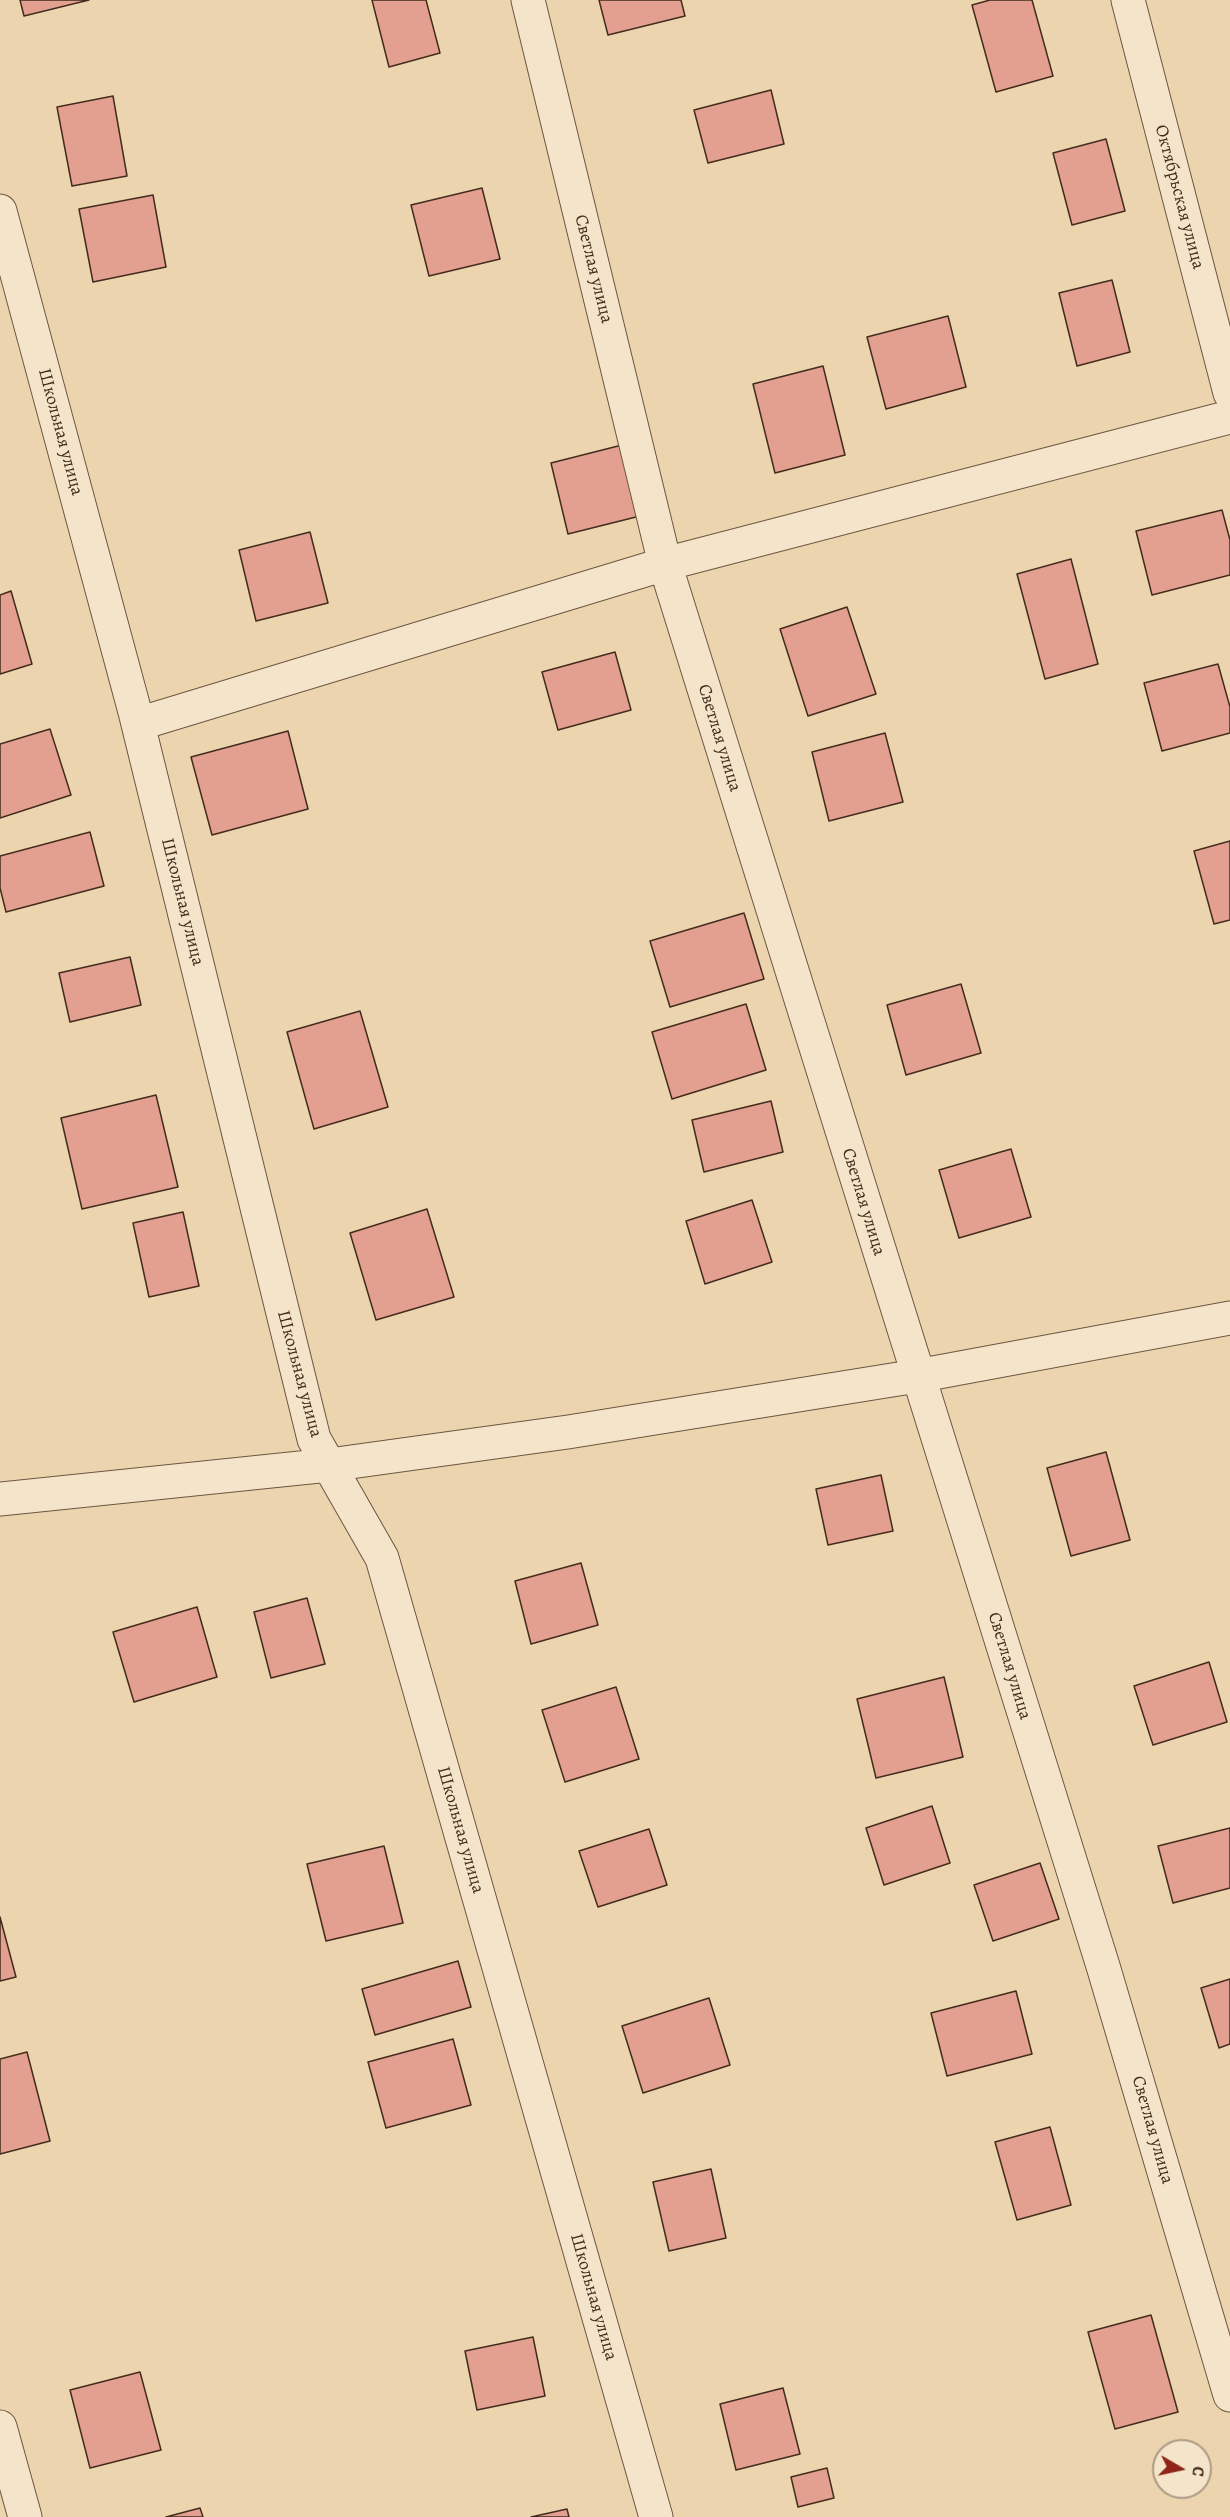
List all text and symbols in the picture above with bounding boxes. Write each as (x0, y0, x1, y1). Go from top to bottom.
street label: Октябрьская улица (1149, 122, 1209, 272)
street label: Светлая улица (569, 212, 617, 326)
street label: Школьная улица (33, 366, 87, 498)
street label: Светлая улица (692, 682, 746, 794)
street label: Школьная улица (156, 836, 208, 968)
street label: Светлая улица (836, 1146, 890, 1258)
street label: Школьная улица (272, 1308, 326, 1440)
street label: Светлая улица (982, 1610, 1036, 1722)
street label: Школьная улица (432, 1764, 488, 1896)
street label: Светлая улица (1126, 2074, 1178, 2186)
street label: Школьная улица (565, 2231, 621, 2363)
north arrow (1152, 2439, 1212, 2499)
text: С (1186, 2465, 1209, 2478)

